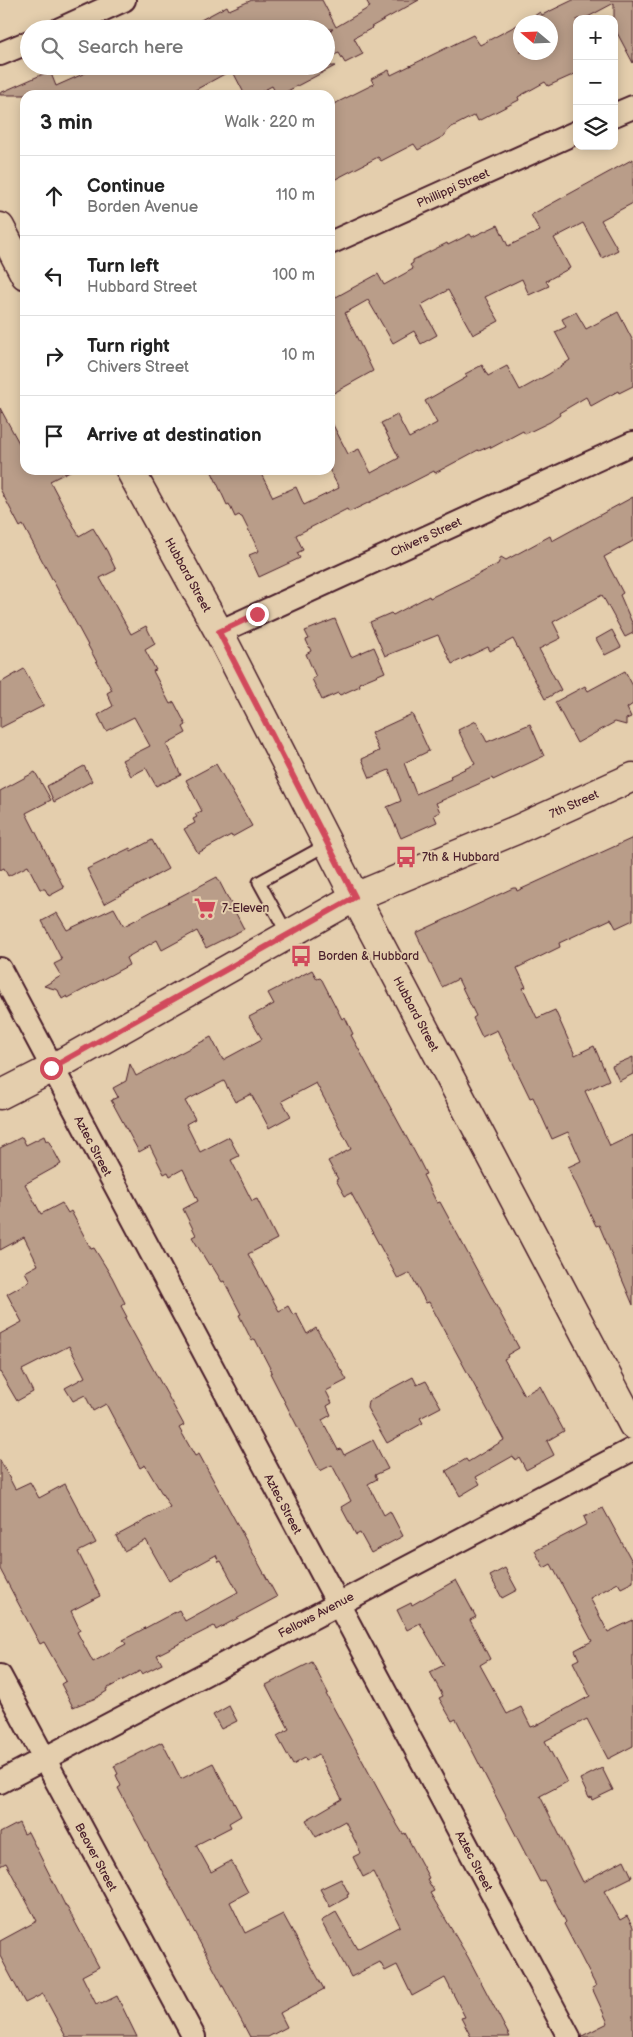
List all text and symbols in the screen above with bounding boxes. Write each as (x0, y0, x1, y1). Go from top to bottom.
north arrow (513, 15, 558, 60)
map controls (573, 15, 618, 150)
button: + (573, 15, 618, 60)
search box (20, 20, 335, 75)
icon: search (38, 34, 66, 62)
text: Search here (78, 36, 183, 59)
button: − (573, 60, 618, 105)
button: layers (573, 105, 618, 150)
text: 3 min (40, 110, 93, 135)
text: Walk · 220 m (225, 113, 315, 132)
street label: Phillippi Street (415, 166, 492, 211)
text: Continue (87, 175, 165, 198)
icon: ahead (40, 182, 68, 210)
text: 110 m (276, 186, 315, 205)
text: Borden Avenue (87, 198, 198, 217)
text: Turn left (87, 255, 159, 278)
icon: left (40, 262, 68, 290)
text: 100 m (272, 266, 315, 285)
text: Hubbard Street (87, 278, 197, 297)
text: Turn right (87, 335, 170, 358)
icon: right (40, 342, 68, 370)
text: 10 m (282, 346, 315, 365)
text: Chivers Street (87, 358, 189, 377)
icon: arrive (40, 422, 68, 450)
text: Arrive at destination (87, 424, 262, 447)
street label: Chivers Street (388, 514, 464, 560)
street label: Hubbard Street (161, 535, 214, 615)
route end (246, 603, 269, 626)
street label: 7th Street (547, 787, 601, 822)
bus stop icon: 7th & Hubbard (393, 844, 419, 870)
place label: 7th & Hubbard (422, 850, 500, 865)
supermarket icon: 7-Eleven (192, 895, 218, 921)
place label: 7-Eleven (222, 901, 270, 916)
bus stop icon: Borden & Hubbard (288, 943, 314, 969)
place label: Borden & Hubbard (318, 949, 419, 964)
street label: Hubbard Street (390, 974, 442, 1055)
route start (40, 1057, 63, 1080)
street label: Aztec Street (70, 1114, 115, 1179)
street label: Aztec Street (260, 1472, 305, 1537)
street label: Fellows Avenue (276, 1589, 357, 1642)
street label: Beaver Street (71, 1821, 120, 1894)
street label: Aztec Street (451, 1829, 496, 1894)

